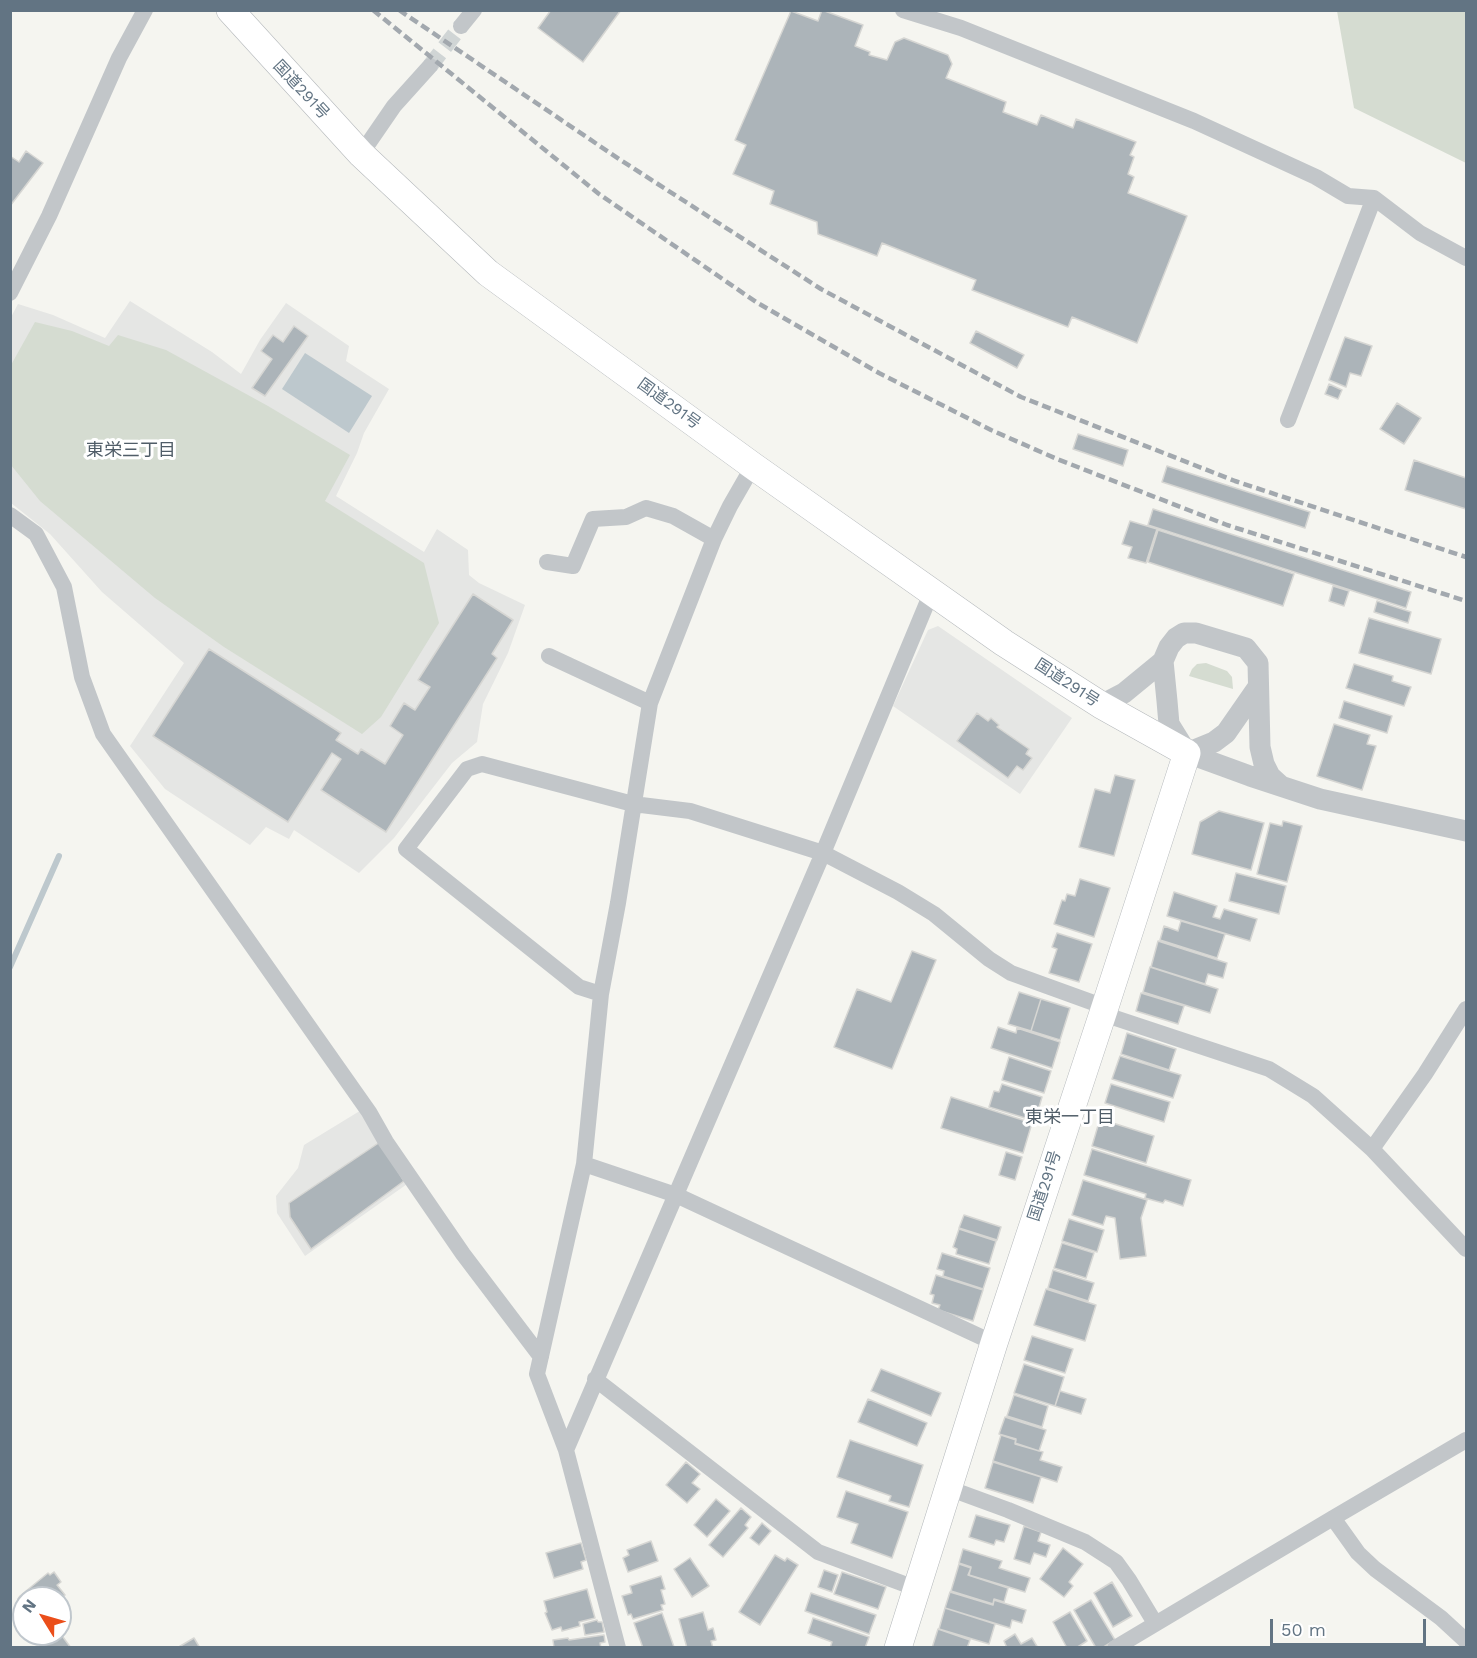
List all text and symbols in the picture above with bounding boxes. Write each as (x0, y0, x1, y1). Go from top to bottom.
street label: 国道291号 (269, 57, 333, 123)
street label: 国道291号 (634, 375, 704, 433)
district label: 東栄三丁目 (86, 440, 176, 462)
street label: 国道291号 (1031, 655, 1103, 711)
district label: 東栄一丁目 (1025, 1107, 1115, 1129)
street label: 国道291号 (1025, 1148, 1065, 1224)
north arrow (12, 1586, 72, 1646)
text: N (18, 1596, 40, 1617)
scale bar (1273, 1607, 1429, 1645)
text: 50 m (1281, 1619, 1326, 1640)

